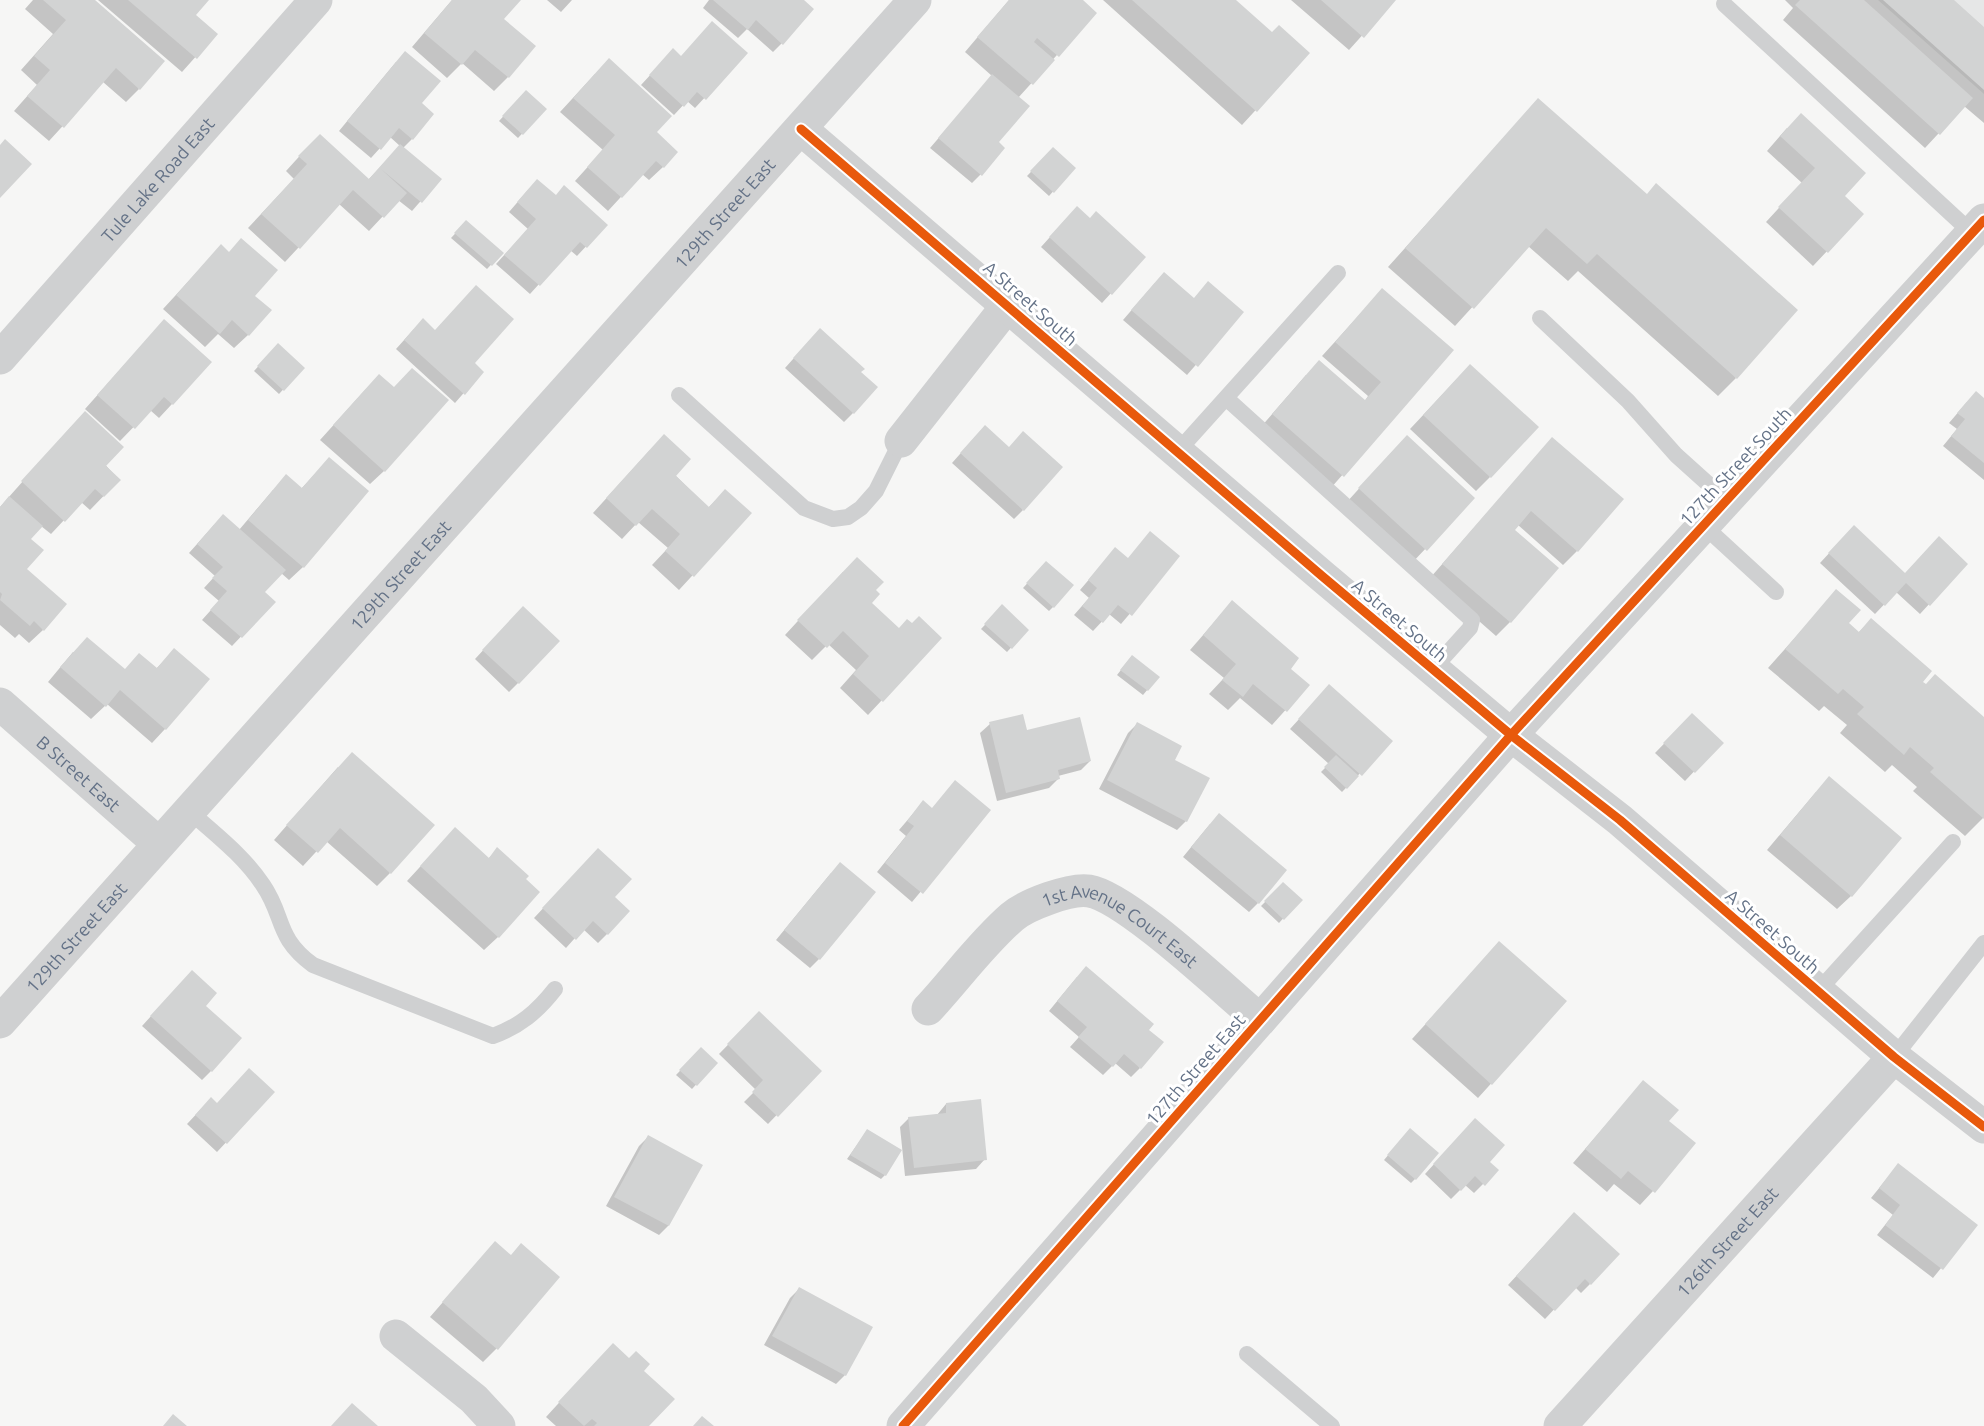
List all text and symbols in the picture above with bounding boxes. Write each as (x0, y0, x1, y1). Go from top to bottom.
street label: Tule Lake Road East (97, 113, 218, 246)
street label: 129th Street East (670, 154, 779, 272)
street label: A Street South (980, 257, 1082, 349)
street label: 127th Street South (1675, 403, 1795, 529)
street label: 129th Street East (346, 516, 455, 634)
street label: A Street South (1348, 574, 1452, 666)
street label: B Street East (33, 731, 125, 815)
street label: 129th Street East (22, 878, 130, 996)
street label: 1st Avenue Court East (1039, 880, 1202, 971)
street label: A Street South (1722, 885, 1824, 977)
street label: 127th Street East (1141, 1009, 1249, 1129)
street label: 126th Street East (1673, 1183, 1782, 1300)

